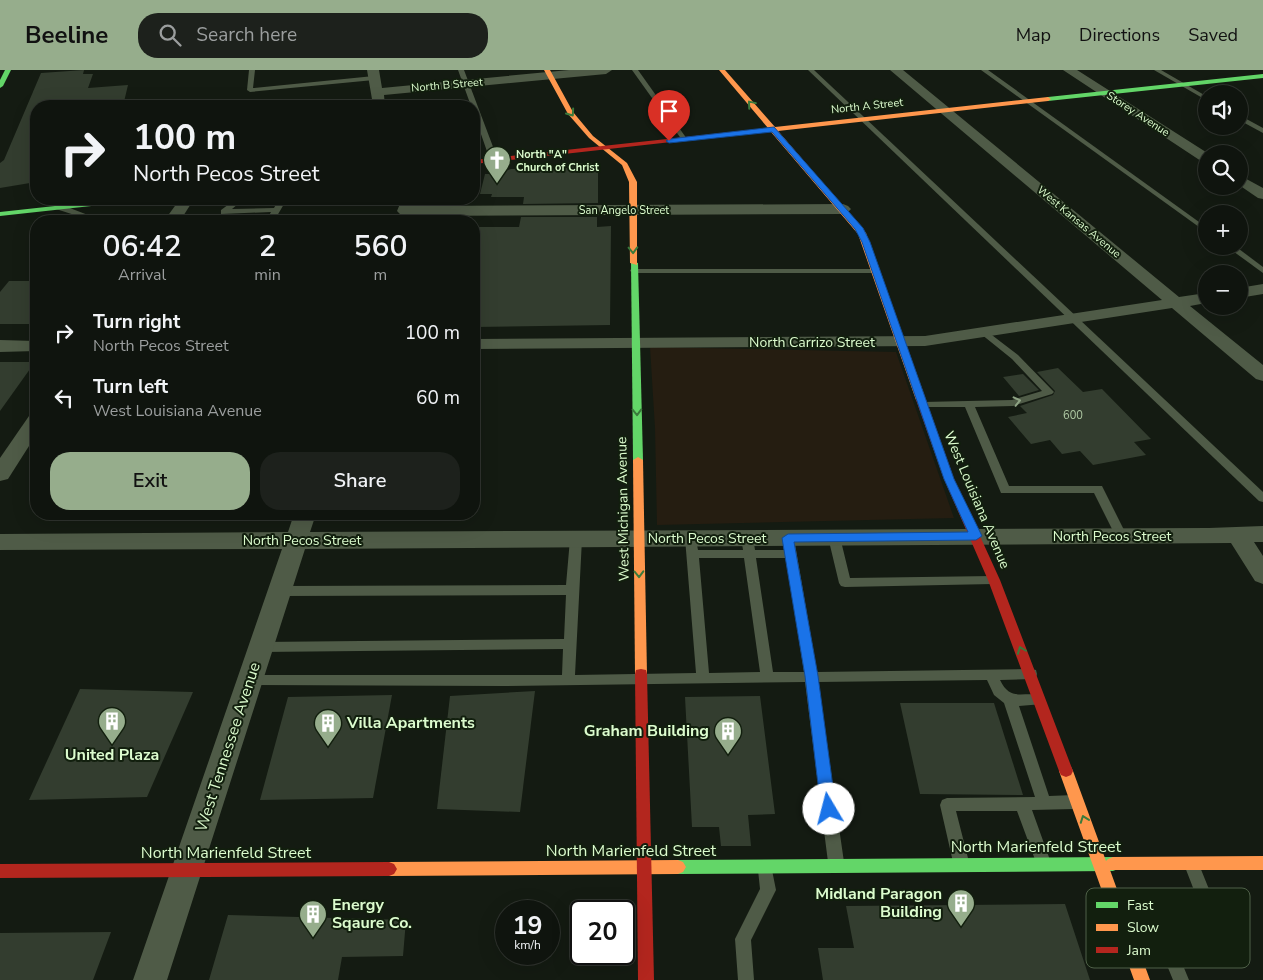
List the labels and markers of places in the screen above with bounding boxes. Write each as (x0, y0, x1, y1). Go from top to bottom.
pin (648, 90, 690, 141)
church icon: North "A" Church of Christ (482, 145, 512, 184)
place label: North "A" Church of Christ (516, 147, 600, 175)
building icon: United Plaza (97, 706, 127, 745)
building icon: Villa Apartments (313, 708, 343, 747)
place label: Villa Apartments (346, 712, 475, 734)
building icon: Graham Building (713, 716, 743, 755)
place label: Graham Building (584, 720, 709, 742)
place label: United Plaza (65, 744, 159, 766)
place label: Midland Paragon Building (815, 883, 942, 923)
building icon: Midland Paragon Building (946, 888, 976, 927)
place label: Energy Sqaure Co. (332, 894, 412, 934)
building icon: Energy Sqaure Co. (298, 899, 328, 938)

